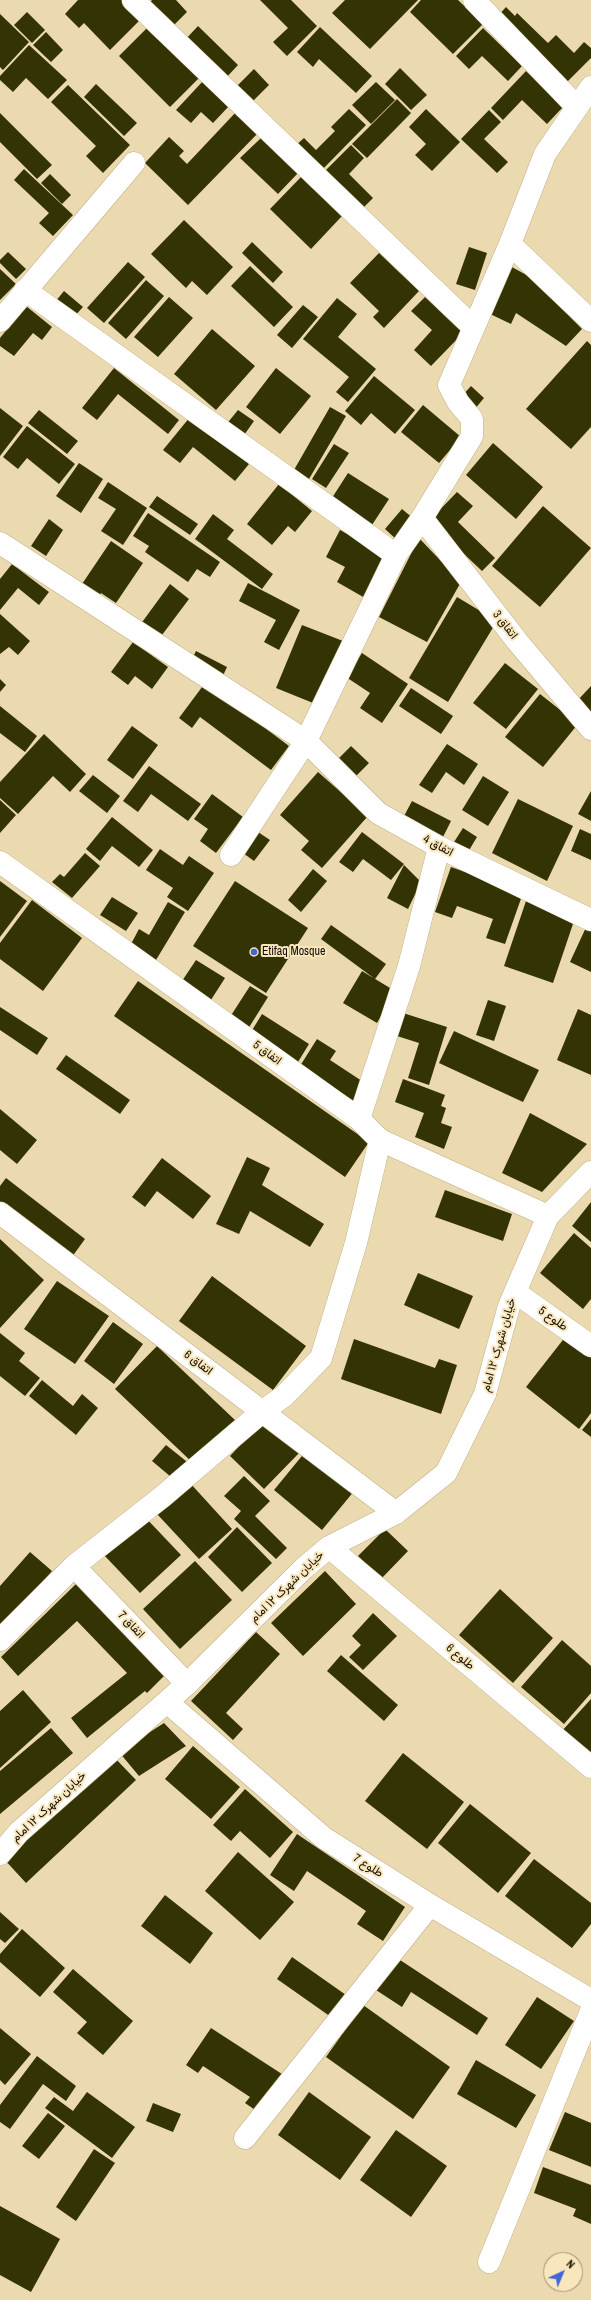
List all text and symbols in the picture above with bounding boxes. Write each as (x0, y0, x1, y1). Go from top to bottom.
street label: اتفاق 3 (489, 608, 521, 642)
street label: اتفاق 4 (420, 832, 456, 860)
place label: Etifaq Mosque (262, 945, 325, 959)
marker: Etifaq Mosque (249, 947, 259, 957)
street label: اتفاق 5 (250, 1038, 284, 1068)
street label: خیابان شهرک ۱۲ امام (479, 1296, 519, 1394)
street label: طلوع 5 (536, 1304, 570, 1334)
street label: اتفاق 6 (181, 1348, 215, 1378)
street label: خیابان شهرک ۱۲ امام (247, 1548, 327, 1626)
street label: اتفاق 7 (115, 1608, 147, 1642)
street label: طلوع 6 (443, 1641, 477, 1673)
street label: خیابان شهرک ۱۲ امام (9, 1769, 89, 1845)
street label: طلوع 7 (350, 1851, 386, 1881)
north arrow (543, 2252, 583, 2292)
text: N (563, 2257, 578, 2271)

